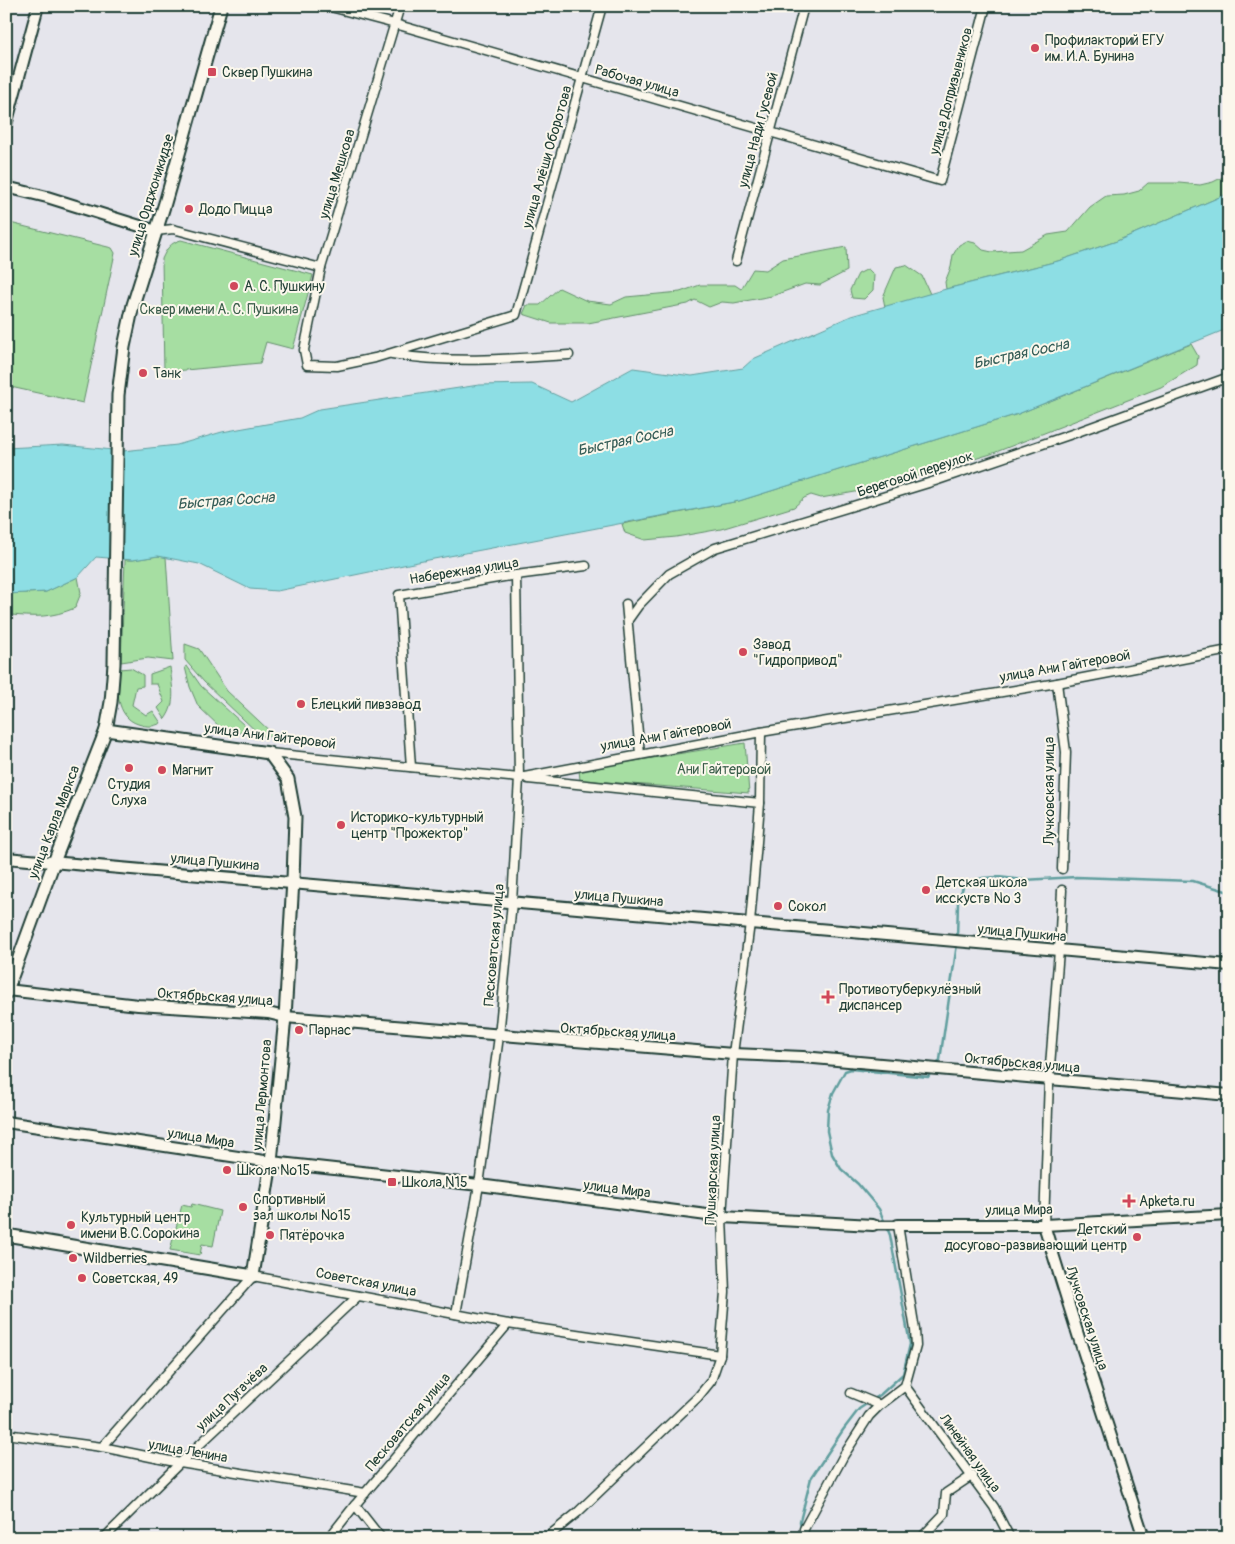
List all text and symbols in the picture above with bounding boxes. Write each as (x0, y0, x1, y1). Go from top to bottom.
street label: улица Допризывников (926, 25, 976, 158)
place label: Профилакторий ЕГУ им. И.А. Бунина (1045, 32, 1165, 65)
marker: Профилакторий ЕГУ им. И.А. Бунина (1029, 42, 1041, 54)
street label: Рабочая улица (593, 61, 681, 101)
place label: Сквер Пушкина (222, 64, 313, 81)
marker: Сквер Пушкина (206, 66, 218, 78)
street label: улица Нади Гусевой (734, 70, 782, 191)
street label: улица Алёши Оборотова (518, 84, 576, 231)
street label: улица Мешкова (315, 127, 359, 222)
street label: улица Орджоникидзе (124, 132, 178, 259)
place label: Додо Пицца (198, 201, 273, 218)
marker: Додо Пицца (183, 203, 195, 215)
place label: А. С. Пушкину (244, 278, 325, 295)
marker: А. С. Пушкину (228, 280, 240, 292)
park label: Сквер имени А. С. Пушкина (139, 301, 299, 318)
water label: Быстрая Сосна (971, 334, 1072, 373)
place label: Танк (153, 365, 182, 382)
marker: Танк (137, 367, 149, 379)
water label: Быстрая Сосна (575, 421, 676, 460)
street label: Береговой переулок (855, 447, 975, 501)
water label: Быстрая Сосна (177, 488, 276, 514)
street label: Набережная улица (408, 554, 520, 588)
place label: Завод "Гидропривод" (753, 636, 843, 669)
marker: Завод "Гидропривод" (737, 646, 749, 658)
street label: улица Ани Гайтеровой (997, 646, 1132, 686)
place label: Елецкий пивзавод (311, 696, 421, 713)
marker: Елецкий пивзавод (295, 698, 307, 710)
street label: улица Ани Гайтеровой (598, 715, 733, 755)
street label: улица Ани Гайтеровой (202, 719, 337, 753)
street label: Лучковская улица (1041, 737, 1058, 846)
park label: Ани Гайтеровой (677, 761, 771, 778)
marker: Студия Слуха (123, 762, 135, 774)
place label: Магнит (172, 762, 214, 779)
street label: улица Карла Маркса (24, 763, 83, 882)
marker: Магнит (156, 764, 168, 776)
place label: Студия Слуха (108, 776, 150, 809)
place label: Историко-культурный центр "Прожектор" (351, 809, 484, 842)
marker: Историко-культурный центр "Прожектор" (335, 819, 347, 831)
street label: улица Пушкина (169, 850, 260, 874)
place label: Детская школа исскуств № 3 (935, 874, 1027, 907)
street label: Песковатская улица (480, 883, 508, 1007)
marker: Детская школа исскуств № 3 (920, 884, 932, 896)
street label: улица Пушкина (573, 886, 664, 910)
place label: Сокол (788, 898, 826, 915)
marker: Сокол (772, 900, 784, 912)
street label: улица Пушкина (976, 921, 1067, 945)
place label: Противотуберкулёзный диспансер (839, 981, 981, 1014)
street label: Октябрьская улица (156, 984, 274, 1010)
marker: Противотуберкулёзный диспансер (821, 990, 835, 1004)
street label: Октябрьская улица (559, 1019, 677, 1045)
place label: Парнас (309, 1022, 351, 1039)
marker: Парнас (293, 1024, 305, 1036)
street label: улица Лермонтова (249, 1039, 275, 1152)
street label: Октябрьская улица (963, 1049, 1081, 1077)
street label: Пушкарская улица (702, 1115, 724, 1225)
street label: улица Мира (165, 1124, 236, 1152)
place label: Школа №15 (237, 1162, 310, 1179)
marker: Школа №15 (221, 1164, 233, 1176)
place label: Школа N15 (402, 1174, 468, 1191)
marker: Школа N15 (386, 1176, 398, 1188)
street label: улица Мира (582, 1176, 651, 1202)
place label: Спортивный зал школы №15 (253, 1191, 351, 1224)
place label: Apketa.ru (1139, 1193, 1195, 1210)
marker: Apketa.ru (1123, 1195, 1135, 1207)
marker: Спортивный зал школы №15 (237, 1201, 249, 1213)
street label: улица Мира (984, 1201, 1053, 1219)
place label: Культурный центр имени В.С.Сорокина (81, 1209, 200, 1242)
marker: Культурный центр имени В.С.Сорокина (65, 1219, 77, 1231)
place label: Детский досугово-развивающий центр (944, 1221, 1127, 1254)
place label: Пятёрочка (280, 1227, 344, 1244)
marker: Пятёрочка (264, 1229, 276, 1241)
marker: Детский досугово-развивающий центр (1131, 1231, 1143, 1243)
place label: Wildberries (83, 1250, 148, 1267)
marker: Wildberries (67, 1252, 79, 1264)
street label: Лучковская улица (1062, 1263, 1112, 1372)
street label: Советская улица (314, 1264, 418, 1300)
place label: Советская, 49 (92, 1270, 178, 1287)
marker: Советская, 49 (76, 1272, 88, 1284)
street label: улица Пугачёва (192, 1360, 271, 1435)
street label: Песковатская улица (362, 1369, 454, 1475)
street label: Линейная улица (935, 1409, 1004, 1496)
street label: улица Ленина (146, 1436, 229, 1466)

